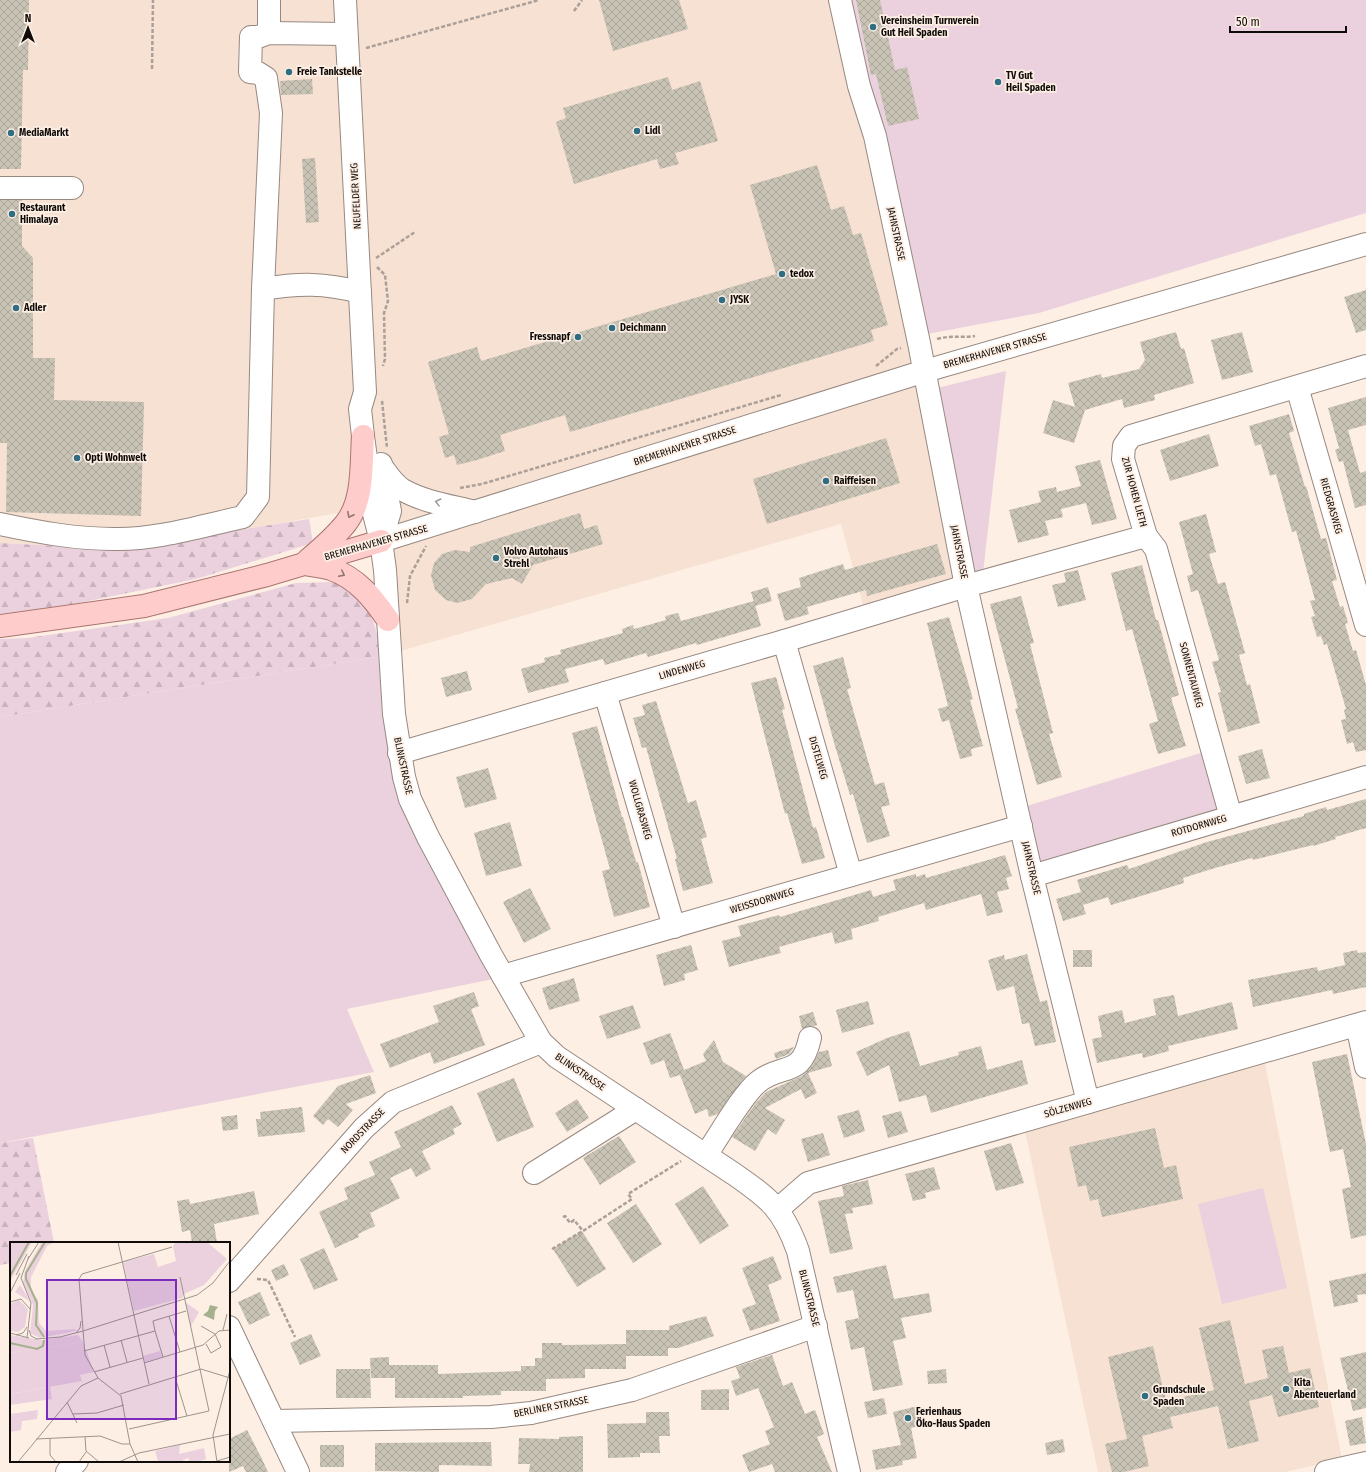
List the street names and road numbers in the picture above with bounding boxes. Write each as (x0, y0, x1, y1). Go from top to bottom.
street label: NEUFELDER WEG (348, 162, 364, 229)
street label: JAHNSTRASSE (884, 206, 908, 262)
street label: BREMERHAVENER STRASSE (942, 330, 1048, 372)
street label: BREMERHAVENER STRASSE (632, 424, 738, 468)
street label: ZUR HOHEN LIETH (1119, 456, 1149, 528)
street label: RIEDGRASWEG (1317, 477, 1345, 536)
street label: BREMERHAVENER STRASSE (323, 522, 429, 564)
street label: JAHNSTRASSE (948, 524, 970, 580)
street label: SONNENTAUWEG (1177, 641, 1206, 709)
street label: LINDENWEG (658, 658, 707, 682)
street label: DISTELWEG (806, 735, 830, 781)
street label: BLINKSTRASSE (391, 736, 415, 796)
street label: WOLLGRASWEG (626, 779, 654, 841)
street label: ROTDORNWEG (1170, 812, 1228, 840)
street label: JAHNSTRASSE (1019, 840, 1043, 896)
street label: WEISSDORNWEG (729, 886, 796, 916)
street label: BLINKSTRASSE (552, 1051, 608, 1093)
street label: SÖLZENWEG (1043, 1094, 1093, 1121)
street label: NORDSTRASSE (338, 1106, 388, 1156)
street label: BLINKSTRASSE (796, 1268, 822, 1328)
street label: BERLINER STRASSE (513, 1394, 590, 1420)

